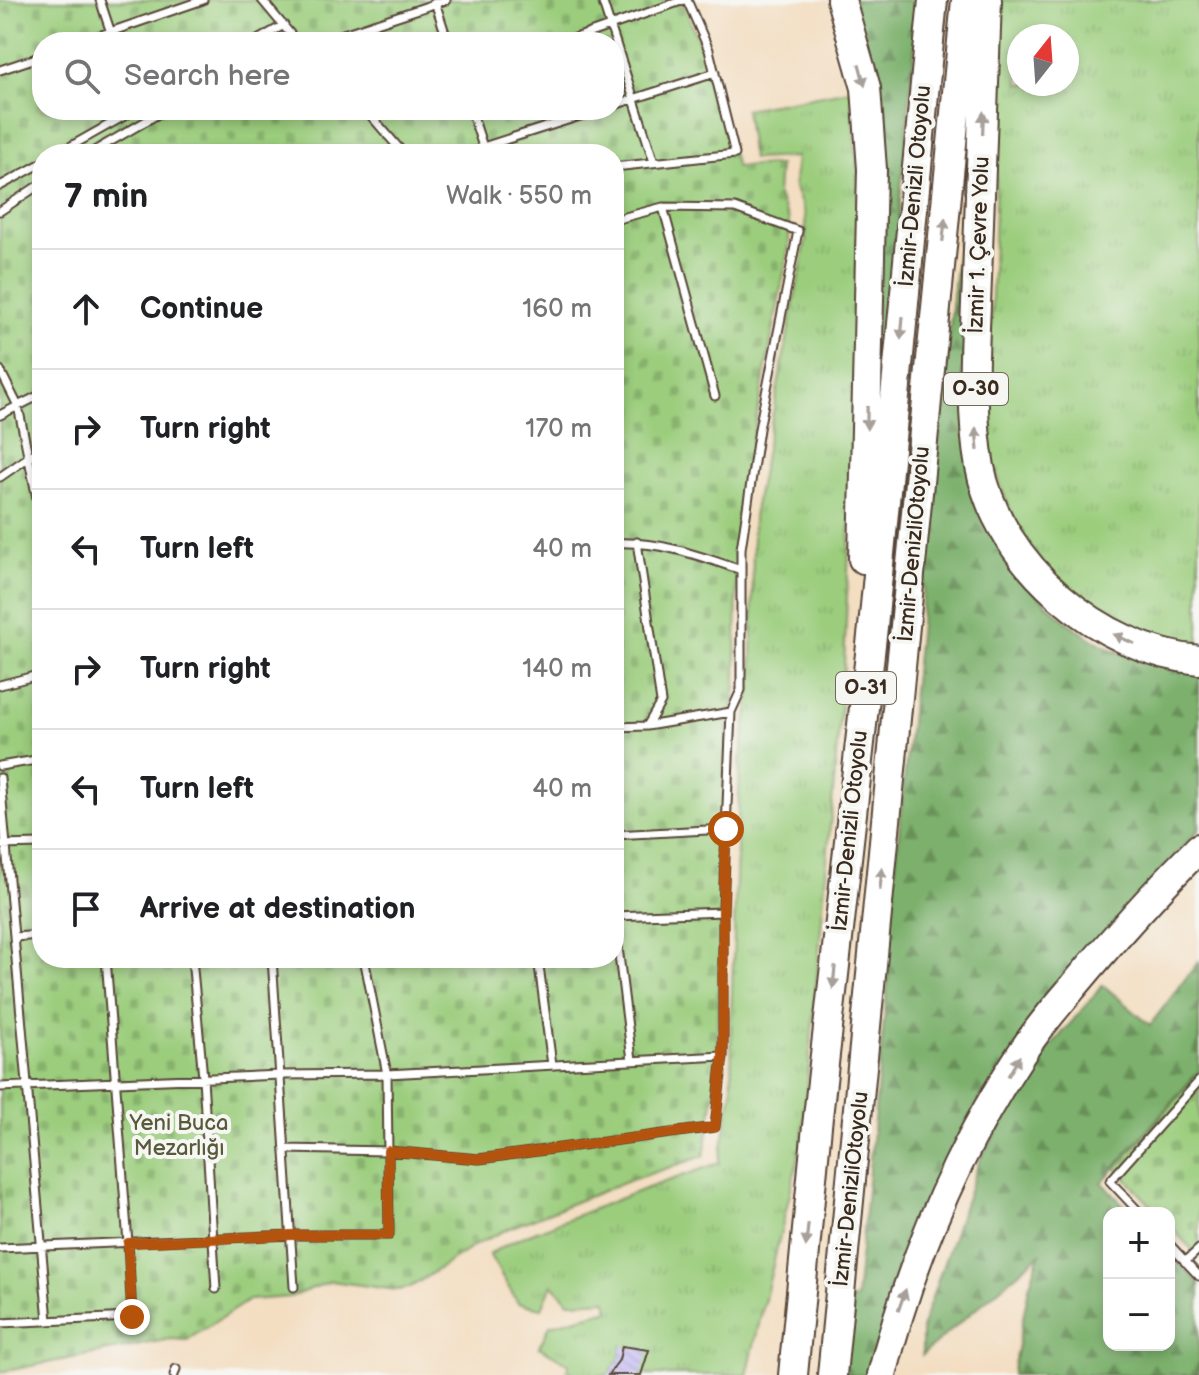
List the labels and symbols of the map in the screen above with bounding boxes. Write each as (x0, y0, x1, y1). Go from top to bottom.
north arrow (1007, 24, 1079, 96)
one-way arrow (857, 63, 869, 88)
street label: İzmir-Denizli Otoyolu (893, 84, 937, 288)
one-way arrow (976, 110, 989, 136)
street label: İzmir 1. Çevre Yolu (962, 156, 996, 334)
one-way arrow (938, 218, 951, 243)
one-way arrow (895, 316, 908, 341)
road number: O-30 (944, 373, 1008, 405)
one-way arrow (861, 406, 874, 431)
one-way arrow (971, 426, 984, 451)
street label: İzmir-DenizliOtoyolu (892, 445, 936, 643)
one-way arrow (1113, 632, 1136, 646)
road number: O-31 (836, 672, 896, 704)
street label: İzmir-Denizli Otoyolu (826, 729, 874, 933)
route start (708, 811, 744, 847)
one-way arrow (875, 867, 888, 892)
one-way arrow (827, 965, 840, 990)
one-way arrow (1006, 1055, 1020, 1077)
street label: İzmir-DenizliOtoyolu (827, 1090, 875, 1288)
park label: Yeni Buca Mezarlığı (128, 1110, 229, 1162)
one-way arrow (800, 1223, 813, 1248)
one-way arrow (897, 1288, 909, 1312)
route end (114, 1299, 150, 1335)

